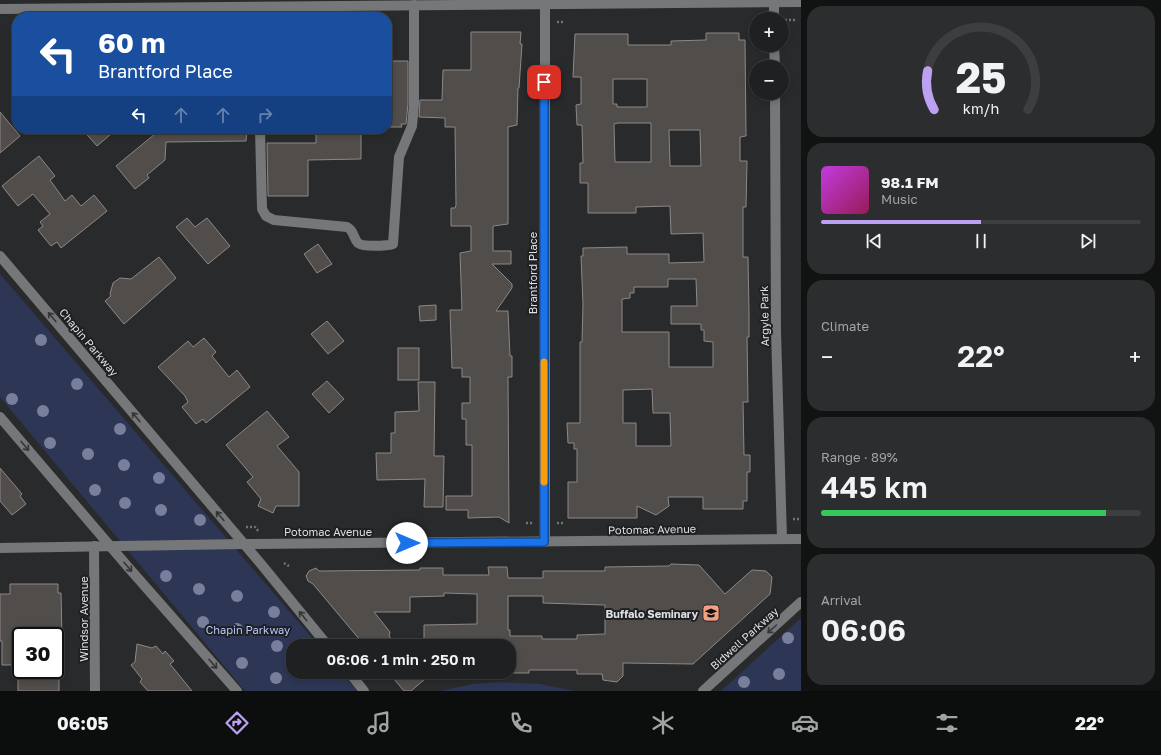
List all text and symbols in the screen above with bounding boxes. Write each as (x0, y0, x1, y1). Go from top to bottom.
map controls (749, 12, 789, 100)
button: + (749, 12, 789, 52)
text: 60 m (98, 26, 165, 59)
icon: left (32, 28, 84, 80)
text: 25 (956, 51, 1006, 101)
text: Brantford Place (98, 60, 233, 82)
button: − (749, 60, 789, 100)
pin (527, 65, 561, 99)
icon: arrive (533, 71, 555, 93)
text: km/h (963, 99, 999, 116)
icon: left (128, 104, 150, 126)
icon: ahead (170, 104, 192, 126)
icon: ahead (212, 104, 234, 126)
icon: right (254, 104, 276, 126)
text: 98.1 FM (881, 173, 939, 191)
text: Music (881, 191, 918, 207)
icon: previous (863, 230, 885, 252)
icon: pause (970, 230, 992, 252)
icon: next (1077, 230, 1099, 252)
street label: Brantford Place (526, 232, 539, 314)
street label: Argyle Park (757, 285, 771, 347)
street label: Chapin Parkway (57, 305, 121, 379)
one-way arrow (48, 312, 57, 323)
text: Climate (821, 318, 869, 334)
text: 22° (957, 338, 1005, 374)
text: − (821, 343, 833, 370)
text: + (1129, 343, 1141, 370)
one-way arrow (132, 411, 141, 422)
one-way arrow (21, 441, 30, 451)
text: Range · 89% (821, 449, 898, 465)
text: 445 km (821, 469, 928, 505)
one-way arrow (216, 510, 225, 521)
position arrow (386, 522, 428, 564)
street label: Potomac Avenue (608, 522, 696, 536)
street label: Potomac Avenue (284, 525, 372, 538)
one-way arrow (123, 561, 132, 572)
street label: Windsor Avenue (77, 576, 90, 662)
text: Arrival (821, 592, 862, 608)
school or university icon: Buffalo Seminary (701, 603, 721, 623)
street label: Bidwell Parkway (707, 604, 781, 672)
place label: Buffalo Seminary (606, 607, 698, 620)
one-way arrow (299, 610, 308, 621)
text: 06:06 (821, 612, 906, 648)
park label: Chapin Parkway (206, 623, 290, 636)
one-way arrow (767, 624, 777, 633)
speed limit sign: 30 (12, 627, 64, 679)
text: 06:06 · 1 min · 250 m (327, 650, 475, 668)
one-way arrow (209, 659, 218, 670)
icon: directions (223, 709, 251, 737)
icon: music (365, 709, 393, 737)
icon: phone (507, 709, 535, 737)
icon: climate (649, 709, 677, 737)
icon: car (791, 709, 819, 737)
icon: filters (933, 709, 961, 737)
text: 06:05 (57, 712, 109, 734)
text: 22° (1075, 712, 1104, 734)

